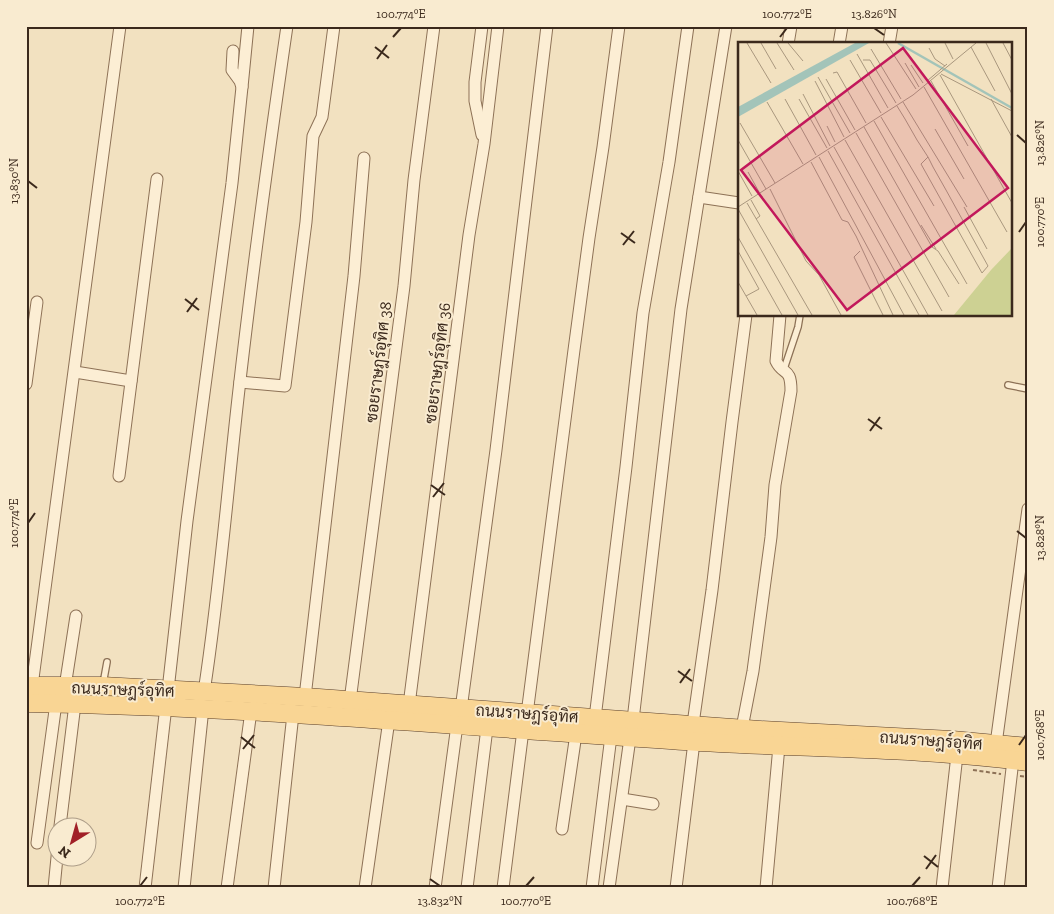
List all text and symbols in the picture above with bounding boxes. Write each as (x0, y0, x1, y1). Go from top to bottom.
text: 100.774°E (376, 7, 426, 21)
text: 100.772°E (762, 7, 812, 21)
text: 13.826°N (851, 7, 897, 21)
inset map (738, 42, 1012, 316)
text: 13.826°N (1033, 120, 1047, 166)
text: 13.830°N (7, 158, 21, 204)
text: 100.770°E (1033, 197, 1047, 247)
street label: ซอยราษฎร์อุทิศ 38 (359, 300, 397, 424)
street label: ซอยราษฎร์อุทิศ 36 (418, 301, 456, 425)
text: 100.774°E (7, 498, 21, 548)
text: 13.828°N (1033, 515, 1047, 561)
street label: ถนนราษฎร์อุทิศ (71, 675, 175, 703)
street label: ถนนราษฎร์อุทิศ (475, 697, 579, 729)
text: 100.768°E (1033, 710, 1047, 760)
street label: ถนนราษฎร์อุทิศ (879, 724, 983, 756)
north arrow (48, 816, 98, 866)
text: N (55, 842, 74, 862)
text: 100.772°E (115, 894, 165, 908)
text: 13.832°N (417, 894, 463, 908)
text: 100.770°E (501, 894, 551, 908)
text: 100.768°E (887, 894, 937, 908)

